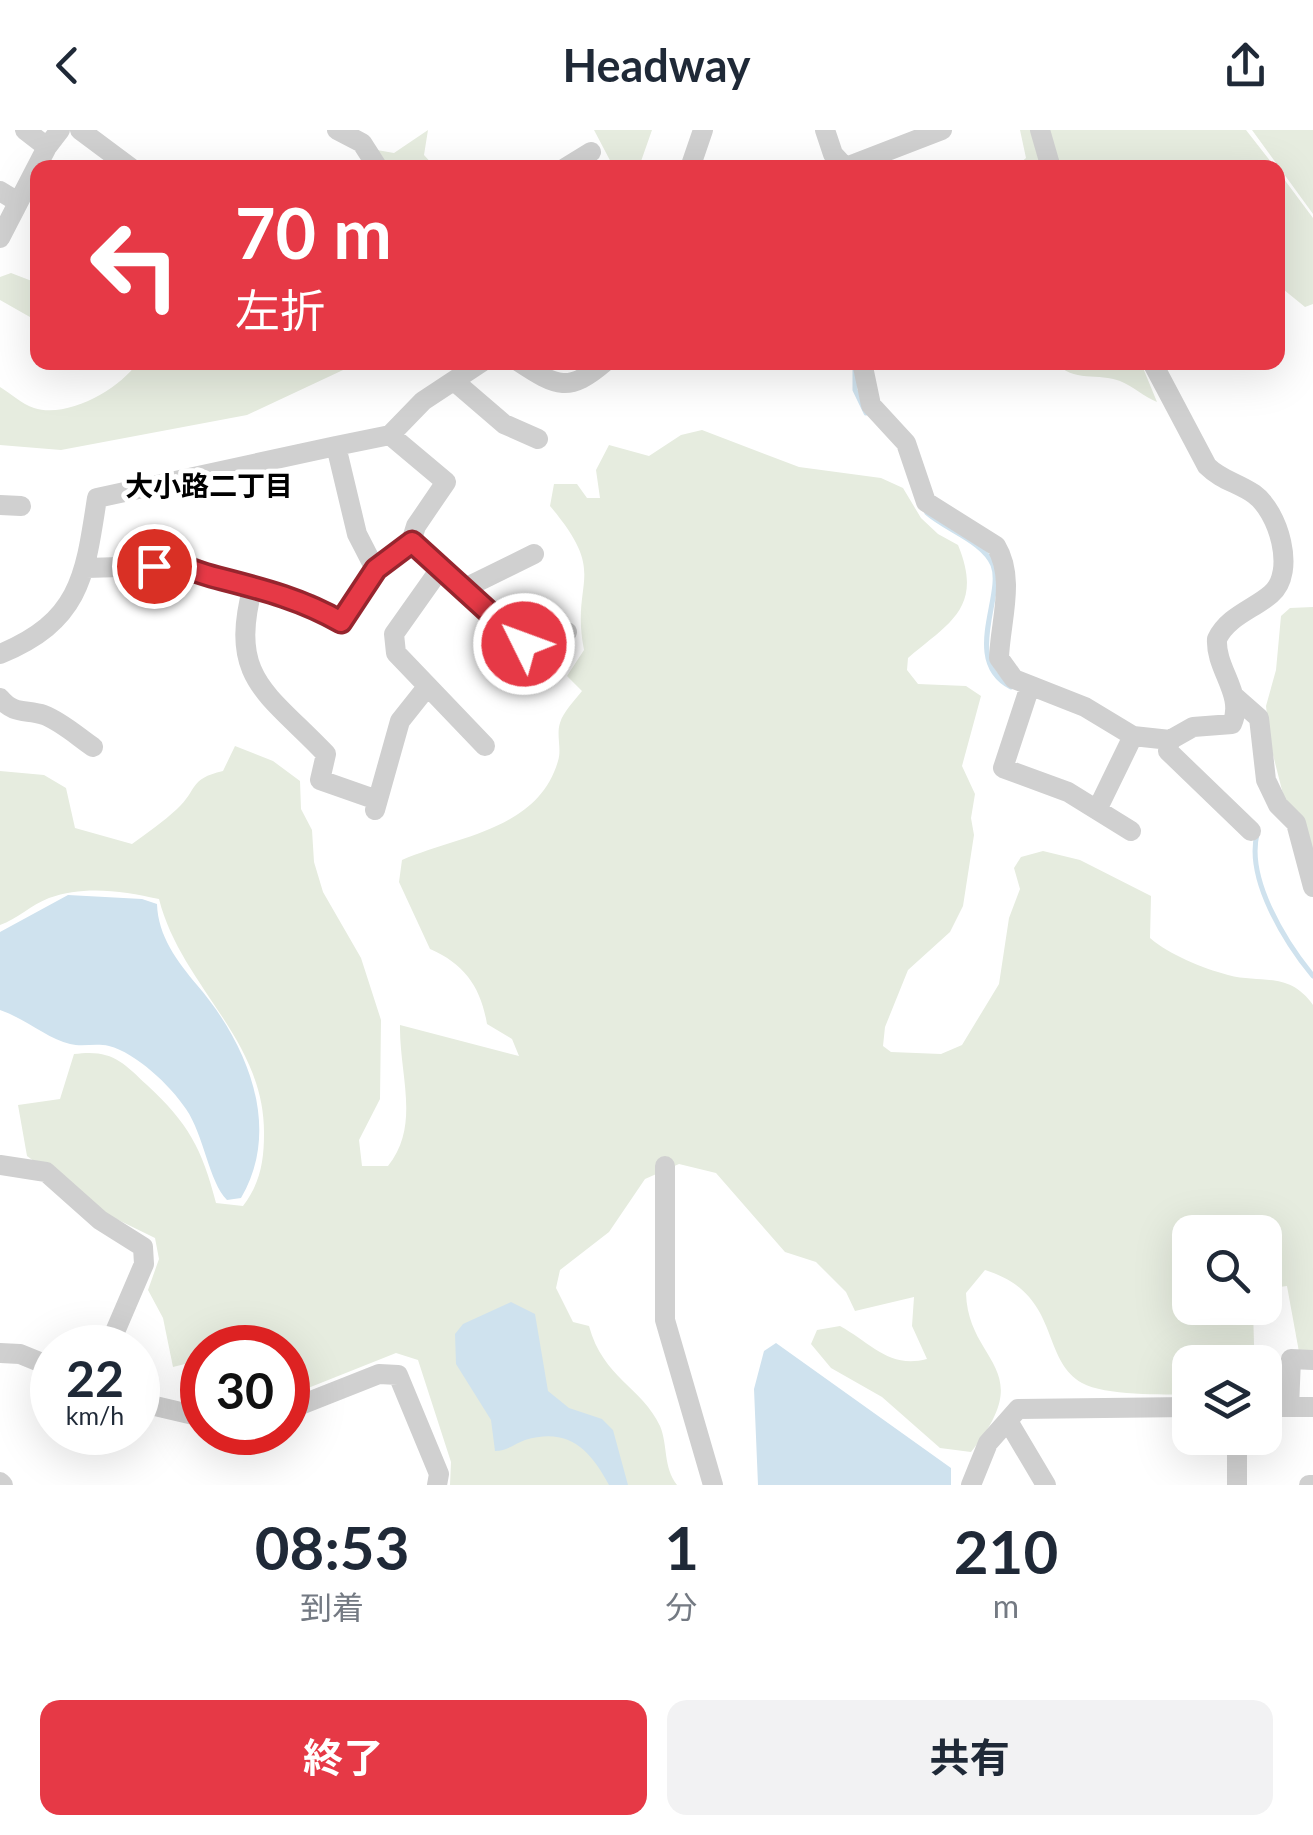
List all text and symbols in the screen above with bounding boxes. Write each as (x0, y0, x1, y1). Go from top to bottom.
icon: back (40, 38, 95, 93)
text: Headway (562, 38, 751, 92)
icon: share (1218, 38, 1273, 93)
text: 70 m (235, 190, 392, 274)
icon: left (70, 200, 200, 330)
text: 左折 (235, 283, 325, 337)
district label: 大小路二丁目 (125, 468, 293, 502)
pin (112, 524, 197, 609)
icon: arrive (127, 539, 182, 594)
position arrow (472, 592, 576, 696)
map controls (1172, 1215, 1282, 1455)
button: search (1172, 1215, 1282, 1325)
speed limit sign: 30 (180, 1325, 310, 1455)
button: layers (1172, 1345, 1282, 1455)
text: 22 (66, 1348, 124, 1408)
text: km/h (66, 1400, 124, 1430)
text: 08:53 (255, 1511, 409, 1583)
text: 1 (664, 1511, 699, 1583)
text: 210 (954, 1515, 1058, 1587)
text: m (993, 1586, 1019, 1625)
text: 到着 (300, 1587, 364, 1626)
text: 分 (666, 1587, 698, 1626)
button: 終了 (40, 1700, 647, 1815)
button: 共有 (667, 1700, 1273, 1815)

